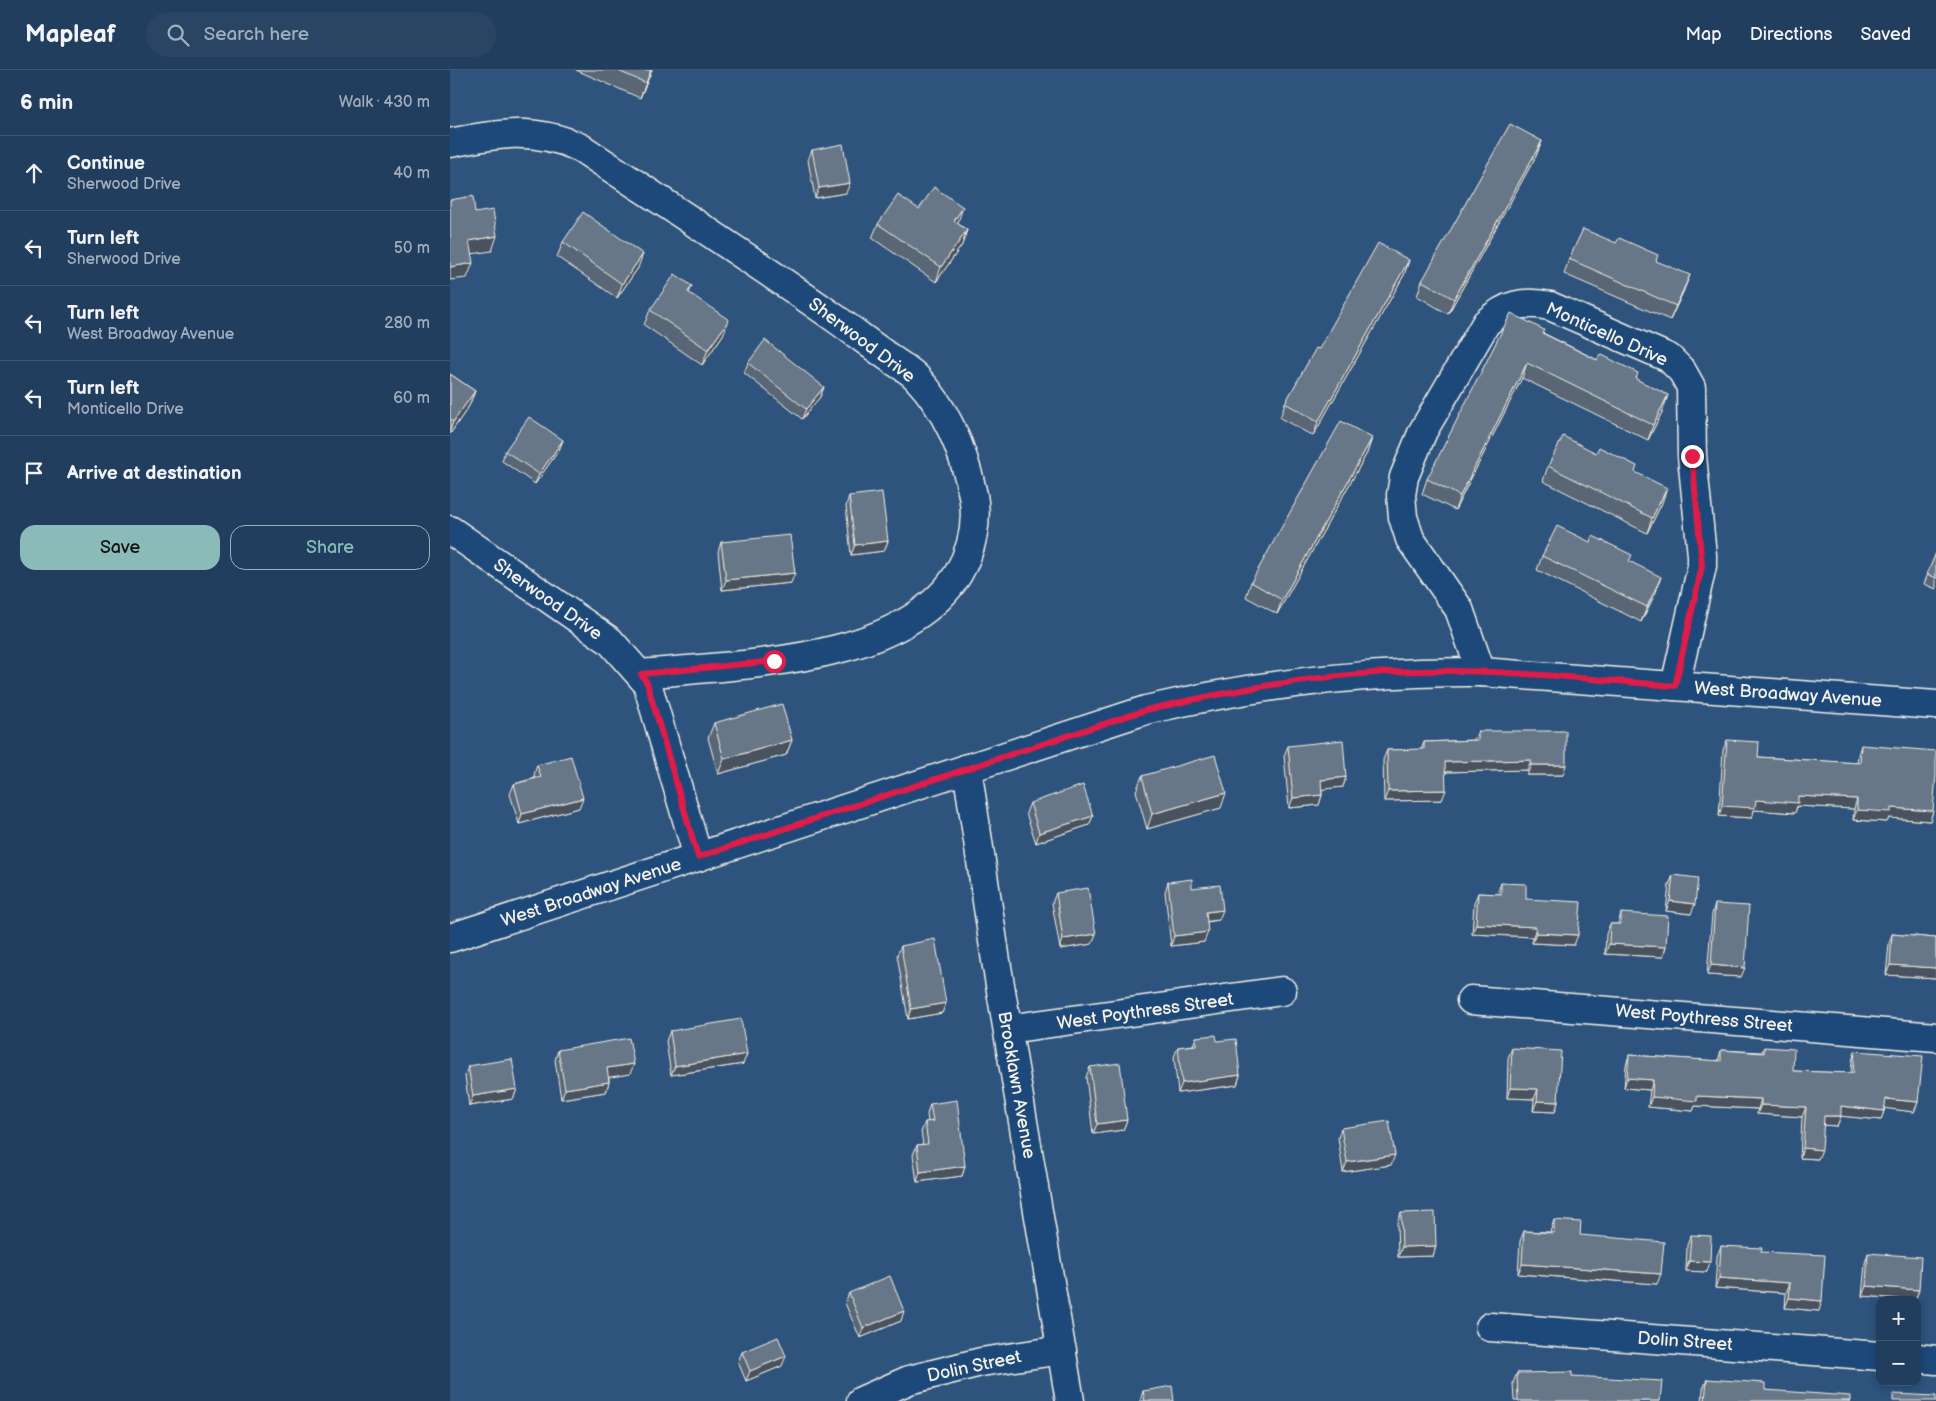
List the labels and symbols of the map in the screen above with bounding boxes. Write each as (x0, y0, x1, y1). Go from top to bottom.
street label: Sherwood Drive (804, 294, 919, 387)
street label: Monticello Drive (1543, 298, 1671, 371)
route end (1681, 445, 1704, 468)
street label: Sherwood Drive (489, 554, 606, 645)
route start (763, 650, 786, 673)
street label: West Broadway Avenue (1693, 677, 1883, 712)
street label: West Broadway Avenue (498, 853, 684, 932)
street label: West Poythress Street (1055, 989, 1235, 1034)
street label: West Poythress Street (1614, 1000, 1794, 1037)
street label: Brooklawn Avenue (993, 1010, 1040, 1161)
street label: Dolin Street (1637, 1328, 1734, 1355)
street label: Dolin Street (925, 1346, 1023, 1387)

